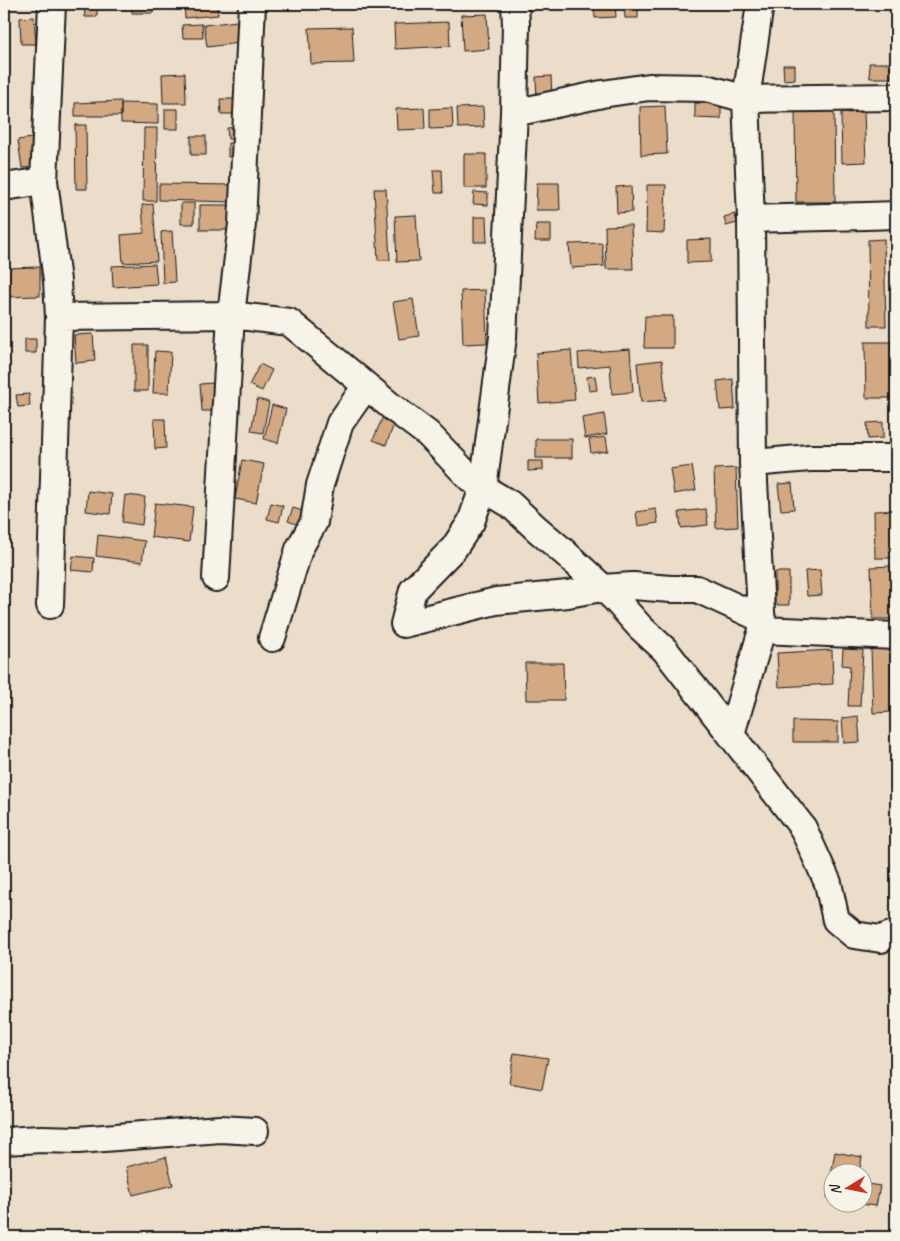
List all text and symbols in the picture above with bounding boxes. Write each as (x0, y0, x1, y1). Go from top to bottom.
north arrow (822, 1164, 872, 1214)
text: N (826, 1182, 845, 1196)

